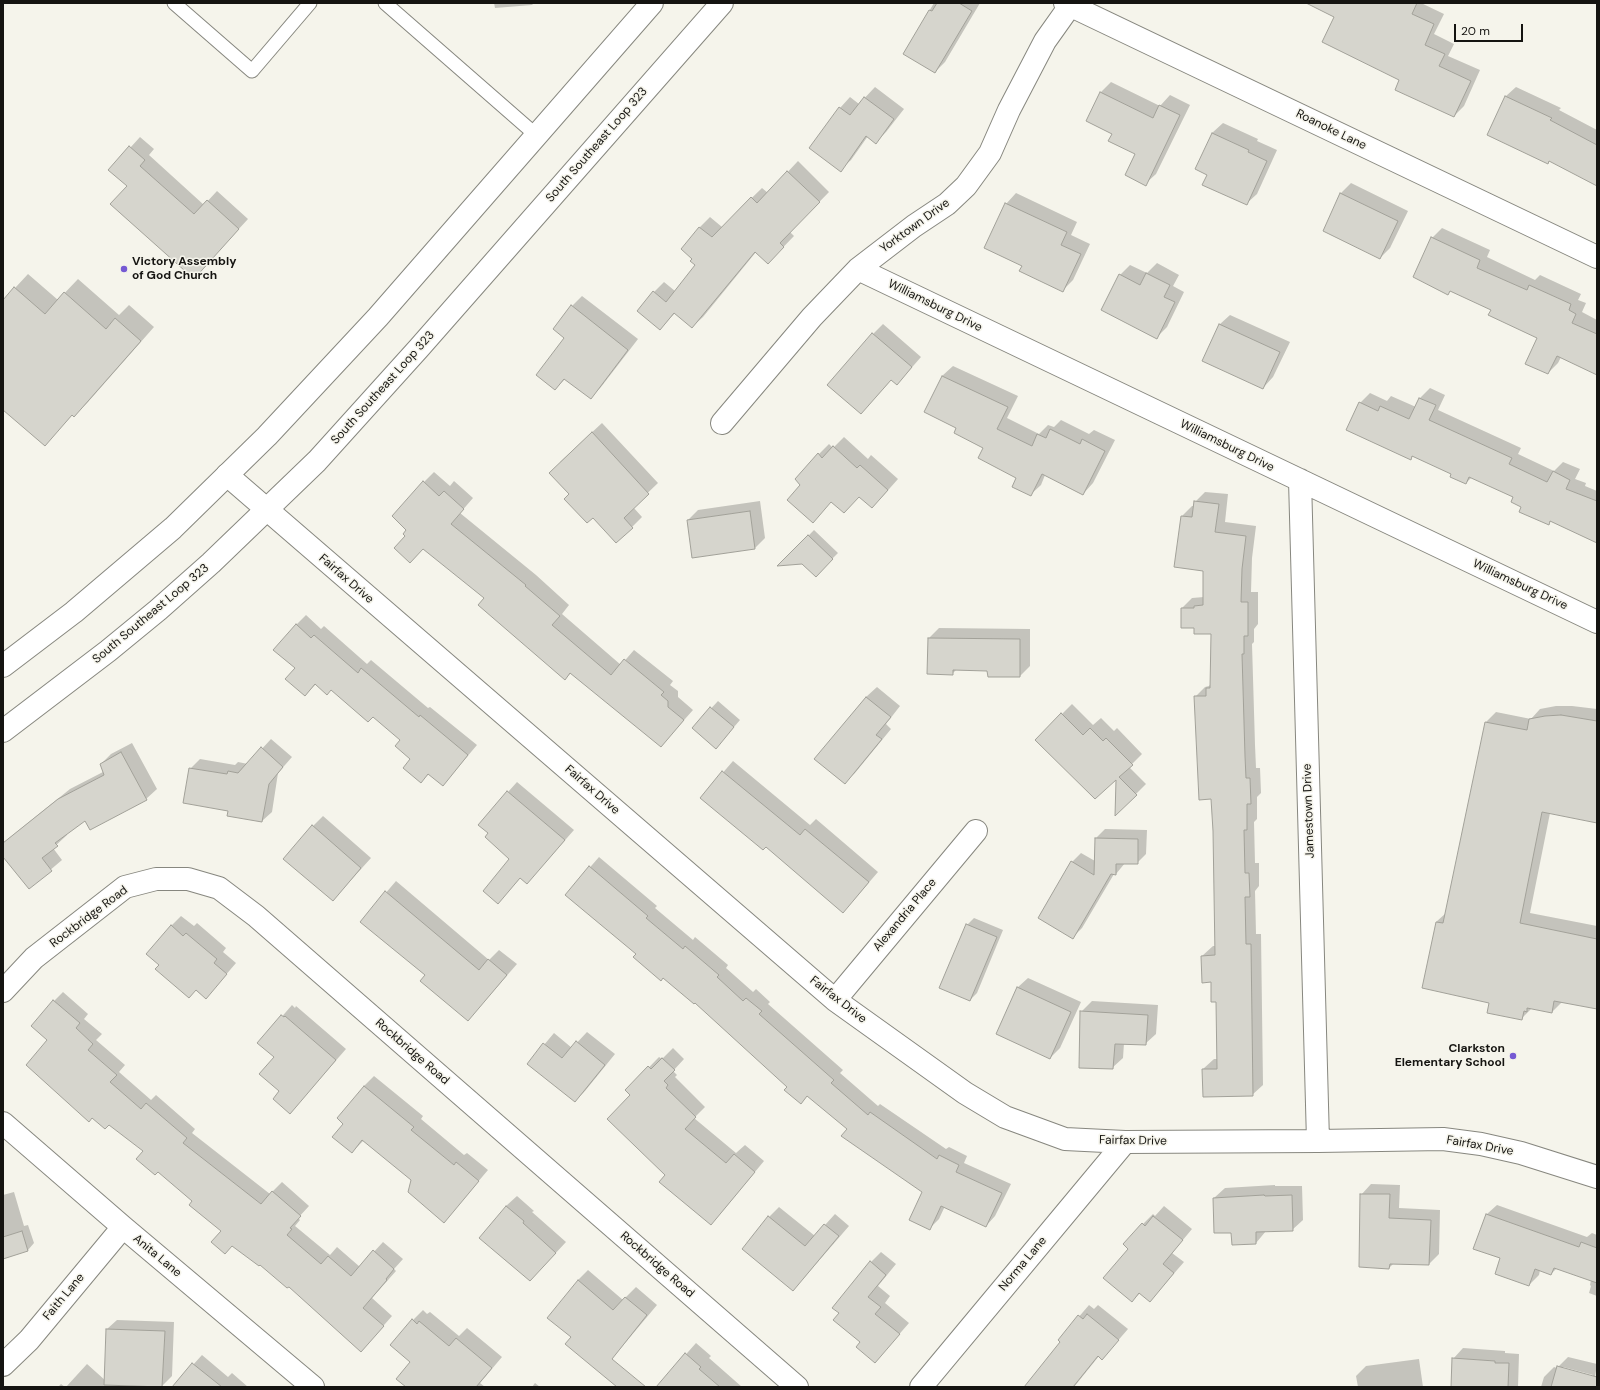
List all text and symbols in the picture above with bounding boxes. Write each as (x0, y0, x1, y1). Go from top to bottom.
scale bar (1456, 16, 1525, 42)
text: 20 m (1461, 23, 1490, 39)
street label: South Southeast Loop 323 (543, 85, 651, 205)
street label: Roanoke Lane (1293, 107, 1369, 153)
street label: Yorktown Drive (877, 196, 953, 256)
place label: Victory Assembly of God Church (132, 255, 236, 283)
marker: Victory Assembly of God Church (119, 264, 129, 274)
street label: Williamsburg Drive (886, 277, 984, 335)
street label: South Southeast Loop 323 (328, 328, 438, 448)
street label: Williamsburg Drive (1178, 417, 1276, 475)
street label: Fairfax Drive (316, 551, 376, 607)
street label: Williamsburg Drive (1470, 557, 1570, 613)
street label: South Southeast Loop 323 (90, 561, 212, 667)
street label: Fairfax Drive (562, 762, 622, 818)
street label: Jamestown Drive (1300, 763, 1318, 859)
street label: Alexandria Place (870, 876, 940, 954)
street label: Rockbridge Road (47, 883, 131, 951)
street label: Fairfax Drive (807, 973, 869, 1027)
street label: Rockbridge Road (372, 1016, 452, 1088)
place label: Clarkston Elementary School (1395, 1042, 1505, 1070)
marker: Clarkston Elementary School (1508, 1051, 1518, 1061)
street label: Fairfax Drive (1099, 1133, 1167, 1149)
street label: Fairfax Drive (1445, 1133, 1515, 1159)
street label: Rockbridge Road (617, 1229, 697, 1301)
street label: Anita Lane (130, 1232, 184, 1280)
street label: Norma Lane (996, 1234, 1050, 1294)
street label: Faith Lane (40, 1271, 88, 1323)

